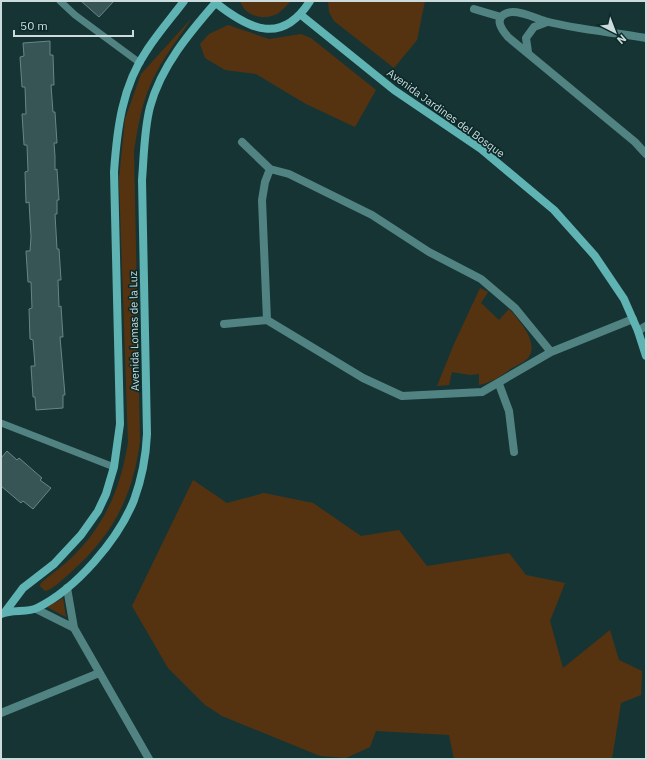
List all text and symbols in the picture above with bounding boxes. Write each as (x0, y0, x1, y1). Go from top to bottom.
scale bar (14, 12, 133, 38)
north arrow (595, 12, 635, 52)
text: 50 m (20, 18, 48, 33)
text: N (614, 32, 629, 47)
street label: Avenida Jardines del Bosque (384, 66, 508, 160)
street label: Avenida Lomas de la Luz (126, 271, 142, 391)

